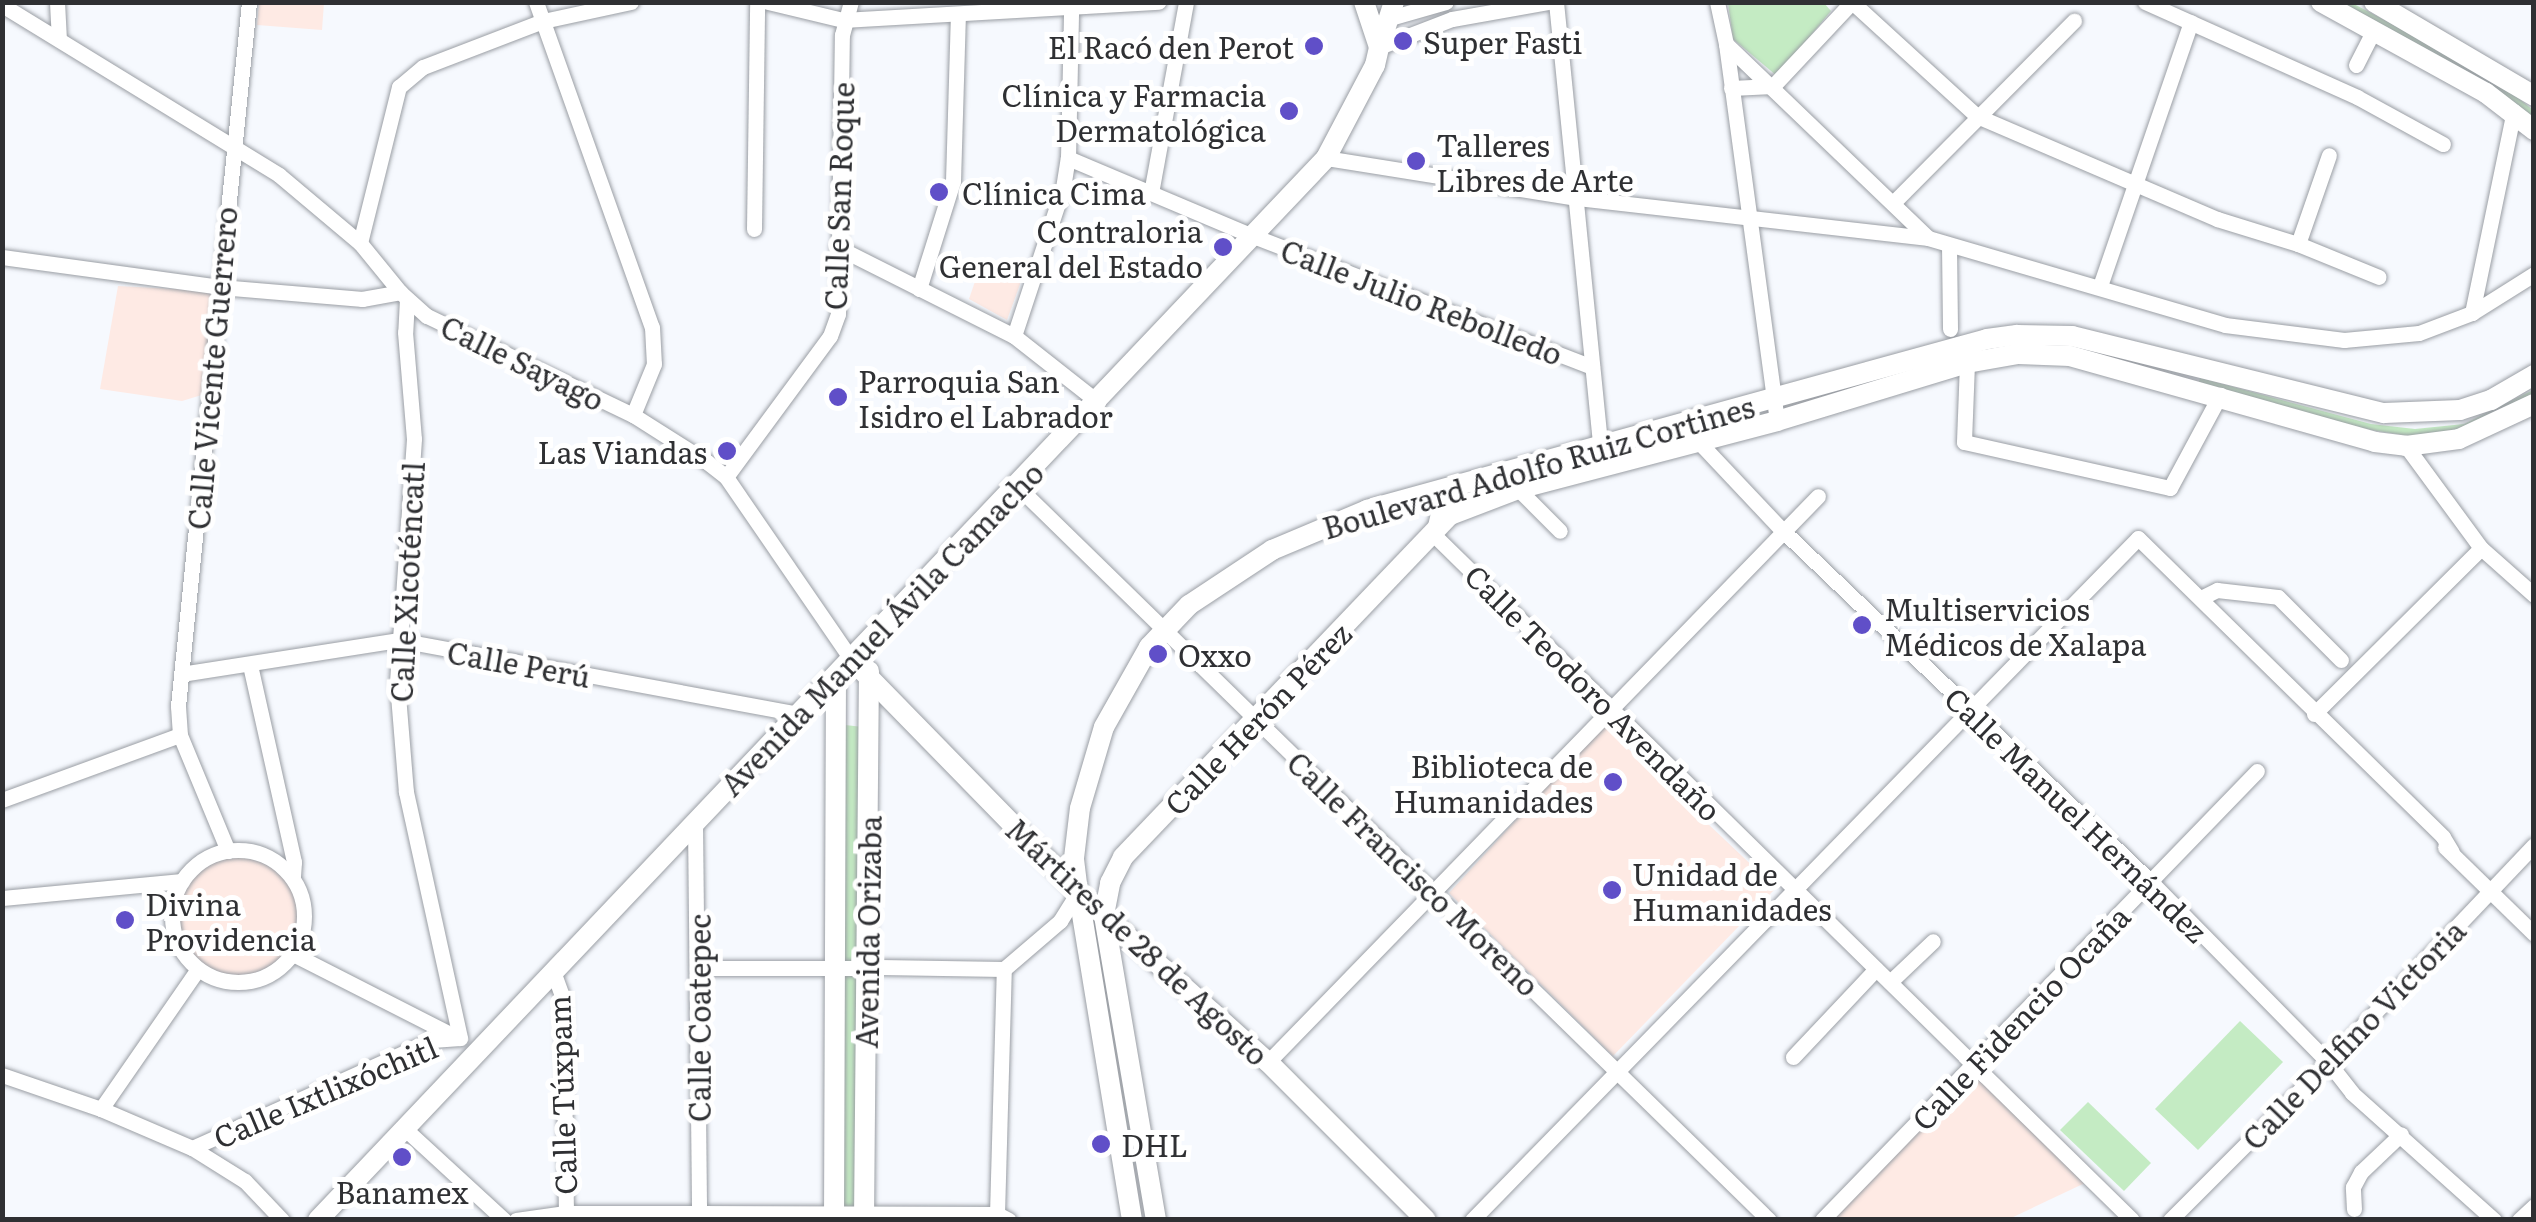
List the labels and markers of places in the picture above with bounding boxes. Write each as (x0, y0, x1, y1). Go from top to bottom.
place label: Super Fasti (1423, 23, 1582, 59)
place label: El Racó den Perot (1048, 28, 1294, 64)
marker: Super Fasti (1392, 30, 1414, 52)
marker: El Racó den Perot (1303, 35, 1325, 57)
place label: Clínica y Farmacia Dermatológica (1001, 76, 1266, 146)
marker: Clínica y Farmacia Dermatológica (1276, 98, 1302, 124)
place label: Talleres Libres de Arte (1436, 126, 1634, 196)
marker: Talleres Libres de Arte (1405, 150, 1427, 172)
place label: Clínica Cima (962, 174, 1146, 210)
marker: Clínica Cima (926, 179, 952, 205)
place label: Contraloria General del Estado (939, 212, 1203, 282)
marker: Contraloria General del Estado (1212, 236, 1234, 258)
place label: Parroquia San Isidro el Labrador (858, 362, 1113, 432)
marker: Parroquia San Isidro el Labrador (827, 386, 849, 408)
place label: Las Viandas (537, 433, 707, 469)
marker: Las Viandas (716, 440, 738, 462)
place label: Multiservicios Médicos de Xalapa (1884, 590, 2147, 660)
marker: Multiservicios Médicos de Xalapa (1849, 612, 1875, 638)
place label: Oxxo (1178, 636, 1252, 672)
marker: Oxxo (1147, 643, 1169, 665)
place label: Biblioteca de Humanidades (1394, 747, 1593, 818)
marker: Biblioteca de Humanidades (1602, 771, 1624, 793)
place label: Unidad de Humanidades (1632, 855, 1831, 926)
marker: Unidad de Humanidades (1601, 879, 1623, 901)
place label: Divina Providencia (145, 885, 316, 956)
marker: Divina Providencia (114, 909, 136, 931)
place label: DHL (1121, 1126, 1188, 1162)
marker: DHL (1090, 1133, 1112, 1155)
marker: Banamex (391, 1146, 413, 1168)
place label: Banamex (336, 1173, 468, 1209)

